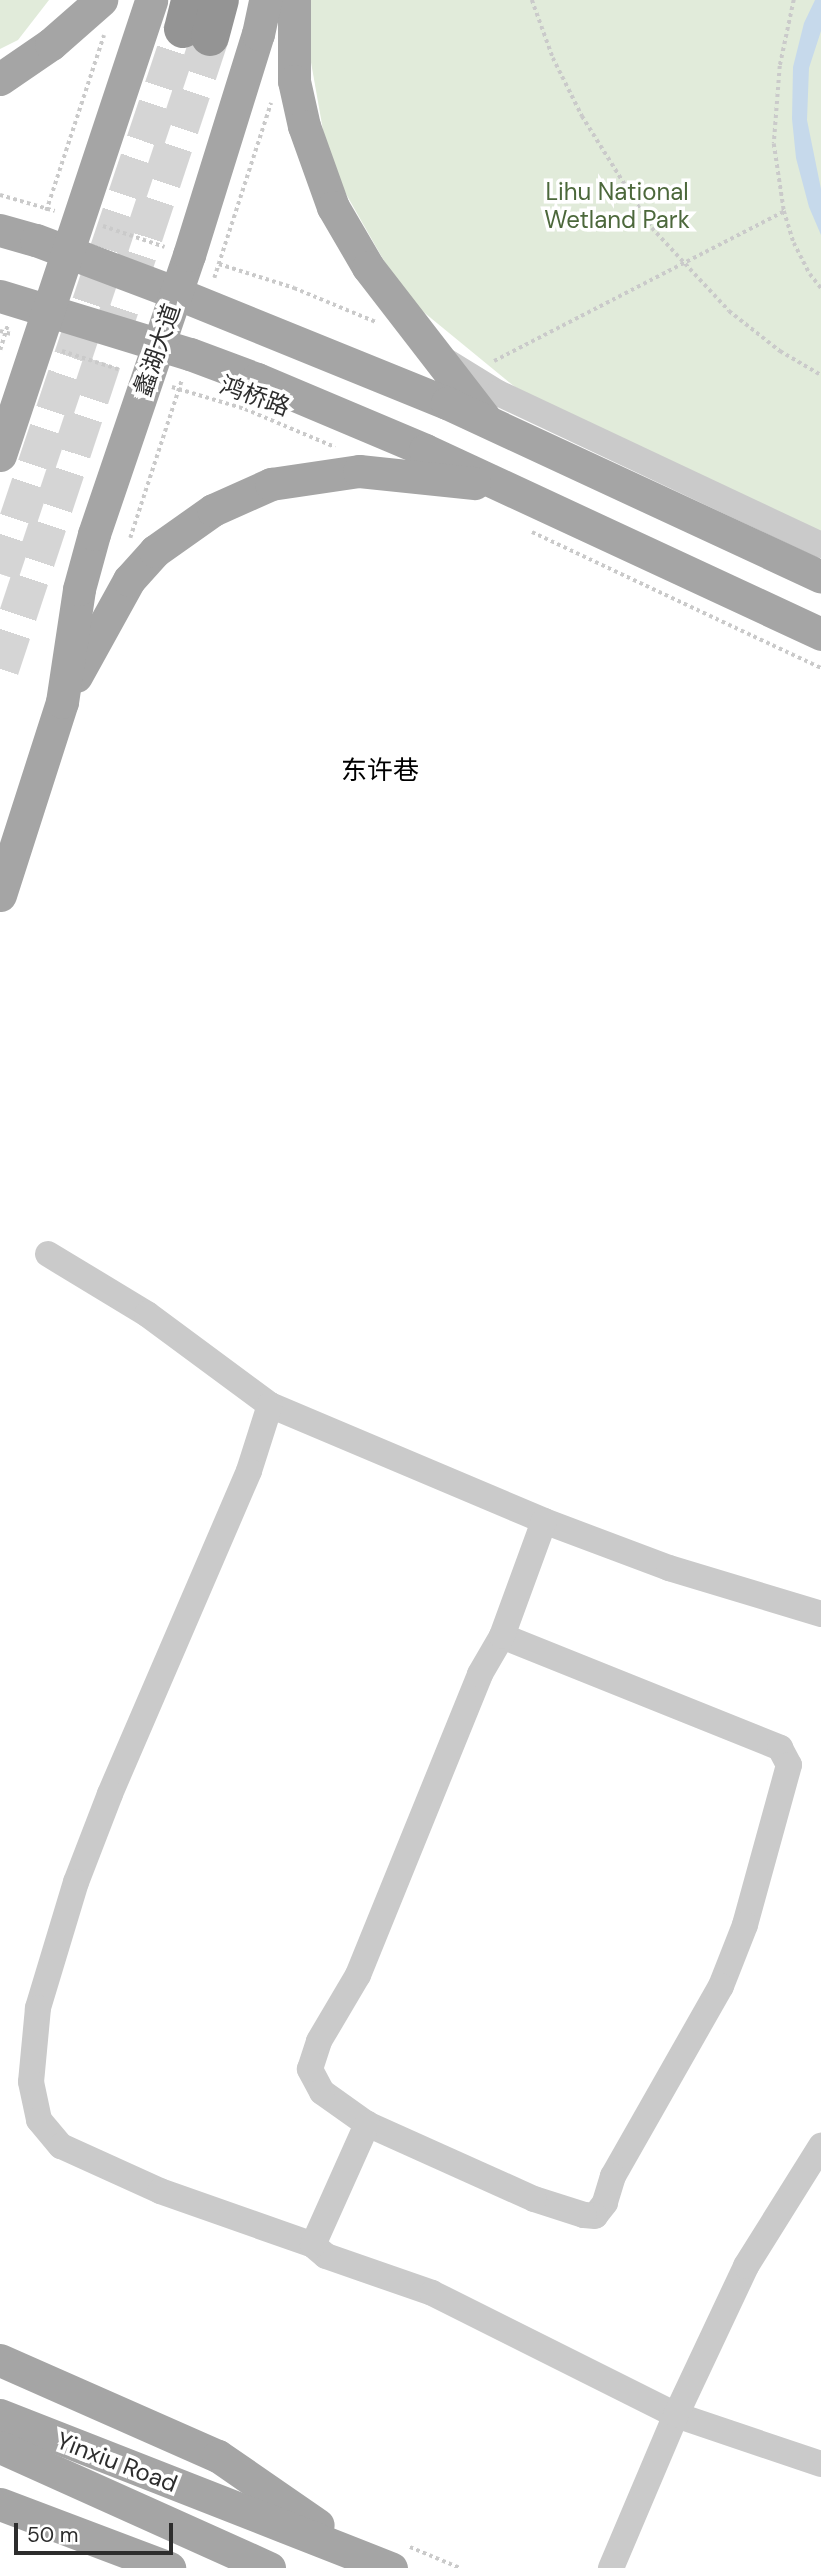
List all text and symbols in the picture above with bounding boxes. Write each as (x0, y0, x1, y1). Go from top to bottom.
park label: Lihu National Wetland Park (544, 178, 690, 234)
street label: 蠡湖大道 (128, 300, 186, 400)
street label: 鸿桥路 (216, 370, 294, 422)
district label: 东许巷 (341, 755, 419, 787)
street label: Yinxiu Road (52, 2426, 182, 2498)
scale bar (18, 2508, 177, 2552)
text: 50 m (27, 2521, 78, 2549)

